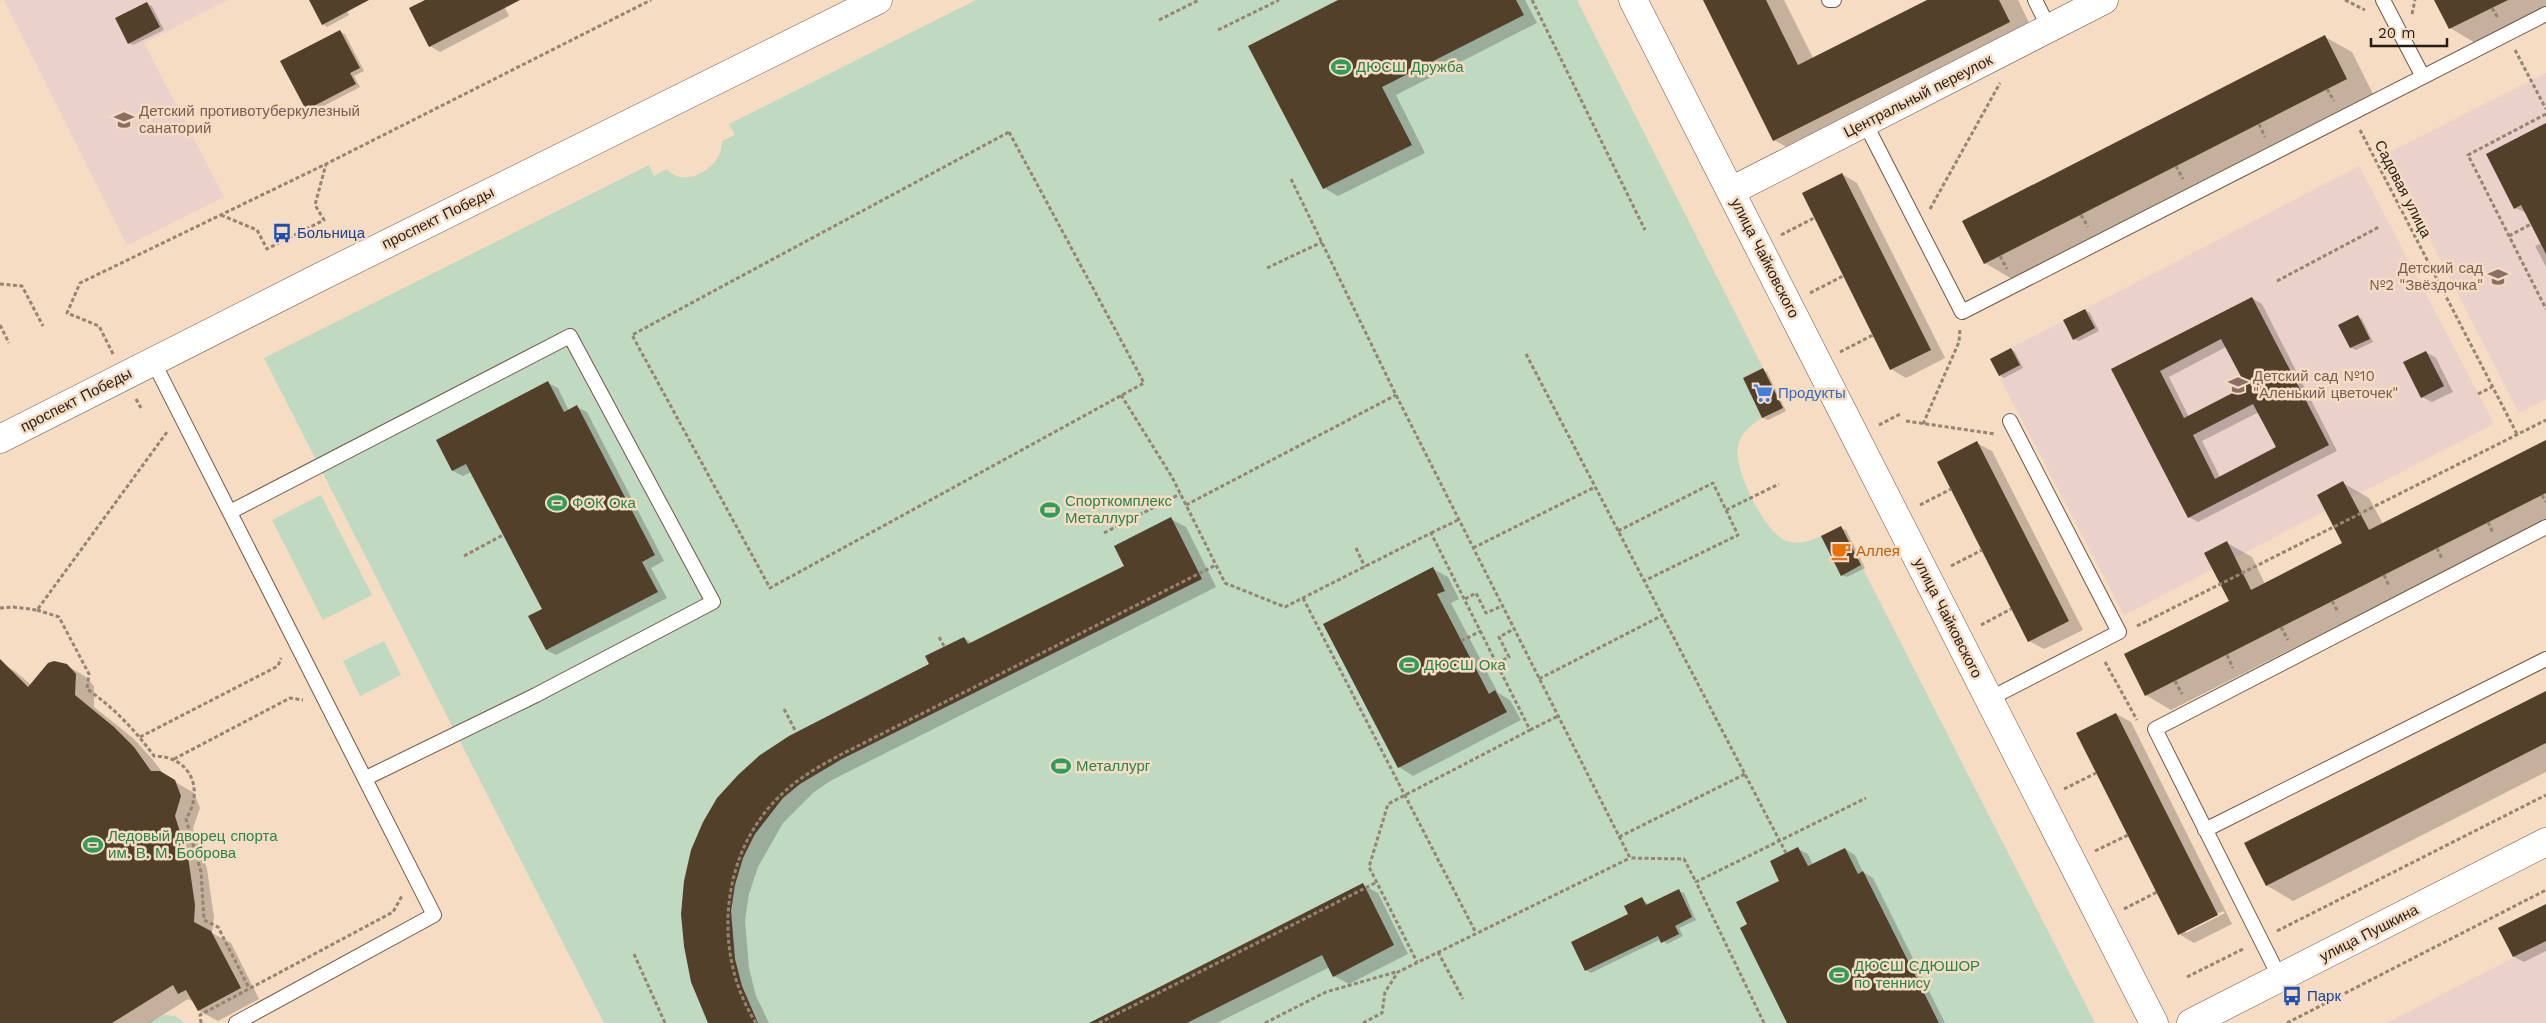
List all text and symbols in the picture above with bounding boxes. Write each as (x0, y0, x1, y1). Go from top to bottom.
scale bar (2371, 15, 2447, 47)
text: 20 m (2378, 24, 2416, 42)
street label: Центральный переулок (1841, 50, 1996, 141)
sports icon: ДЮСШ Дружба (1330, 56, 1352, 78)
place label: ДЮСШ Дружба (1356, 58, 1464, 76)
place label: Детский противотуберкулезный санаторий (139, 102, 360, 137)
school or university icon: Детский противотуберкулезный санаторий (113, 109, 135, 131)
street label: Садовая улица (2371, 137, 2436, 241)
street label: проспект Победы (379, 183, 497, 253)
street label: улица Чайковского (1727, 195, 1803, 321)
bus stop icon: Больница (271, 222, 293, 244)
place label: Больница (297, 224, 366, 242)
place label: Детский сад №2 "Звёздочка" (2369, 259, 2483, 294)
school or university icon: Детский сад №2 "Звёздочка" (2487, 266, 2509, 288)
street label: проспект Победы (17, 364, 135, 436)
place label: Детский сад №10 "Аленький цветочек" (2253, 367, 2398, 402)
school or university icon: Детский сад №10 "Аленький цветочек" (2227, 374, 2249, 396)
supermarket icon: Продукты (1752, 382, 1774, 404)
place label: Продукты (1778, 384, 1846, 402)
sports icon: ФОК Ока (546, 492, 568, 514)
place label: Спорткомплекс Металлург (1065, 492, 1173, 527)
place label: ФОК Ока (572, 494, 636, 512)
sports icon: Спорткомплекс Металлург (1039, 499, 1061, 521)
cafe icon: Аллея (1830, 540, 1852, 562)
place label: Аллея (1856, 542, 1900, 560)
street label: улица Чайковского (1910, 555, 1986, 681)
sports icon: ДЮСШ Ока (1398, 654, 1420, 676)
place label: ДЮСШ Ока (1424, 656, 1506, 674)
sports icon: Металлург (1050, 755, 1072, 777)
place label: Металлург (1076, 757, 1151, 775)
place label: Ледовый дворец спорта им. В. М. Боброва (108, 827, 278, 862)
sports icon: Ледовый дворец спорта им. В. М. Боброва (82, 834, 104, 856)
street label: улица Пушкина (2317, 900, 2422, 966)
place label: ДЮСШ СДЮШОР по теннису (1854, 957, 1980, 992)
sports icon: ДЮСШ СДЮШОР по теннису (1828, 964, 1850, 986)
bus stop icon: Парк (2281, 985, 2303, 1007)
place label: Парк (2307, 987, 2341, 1005)

